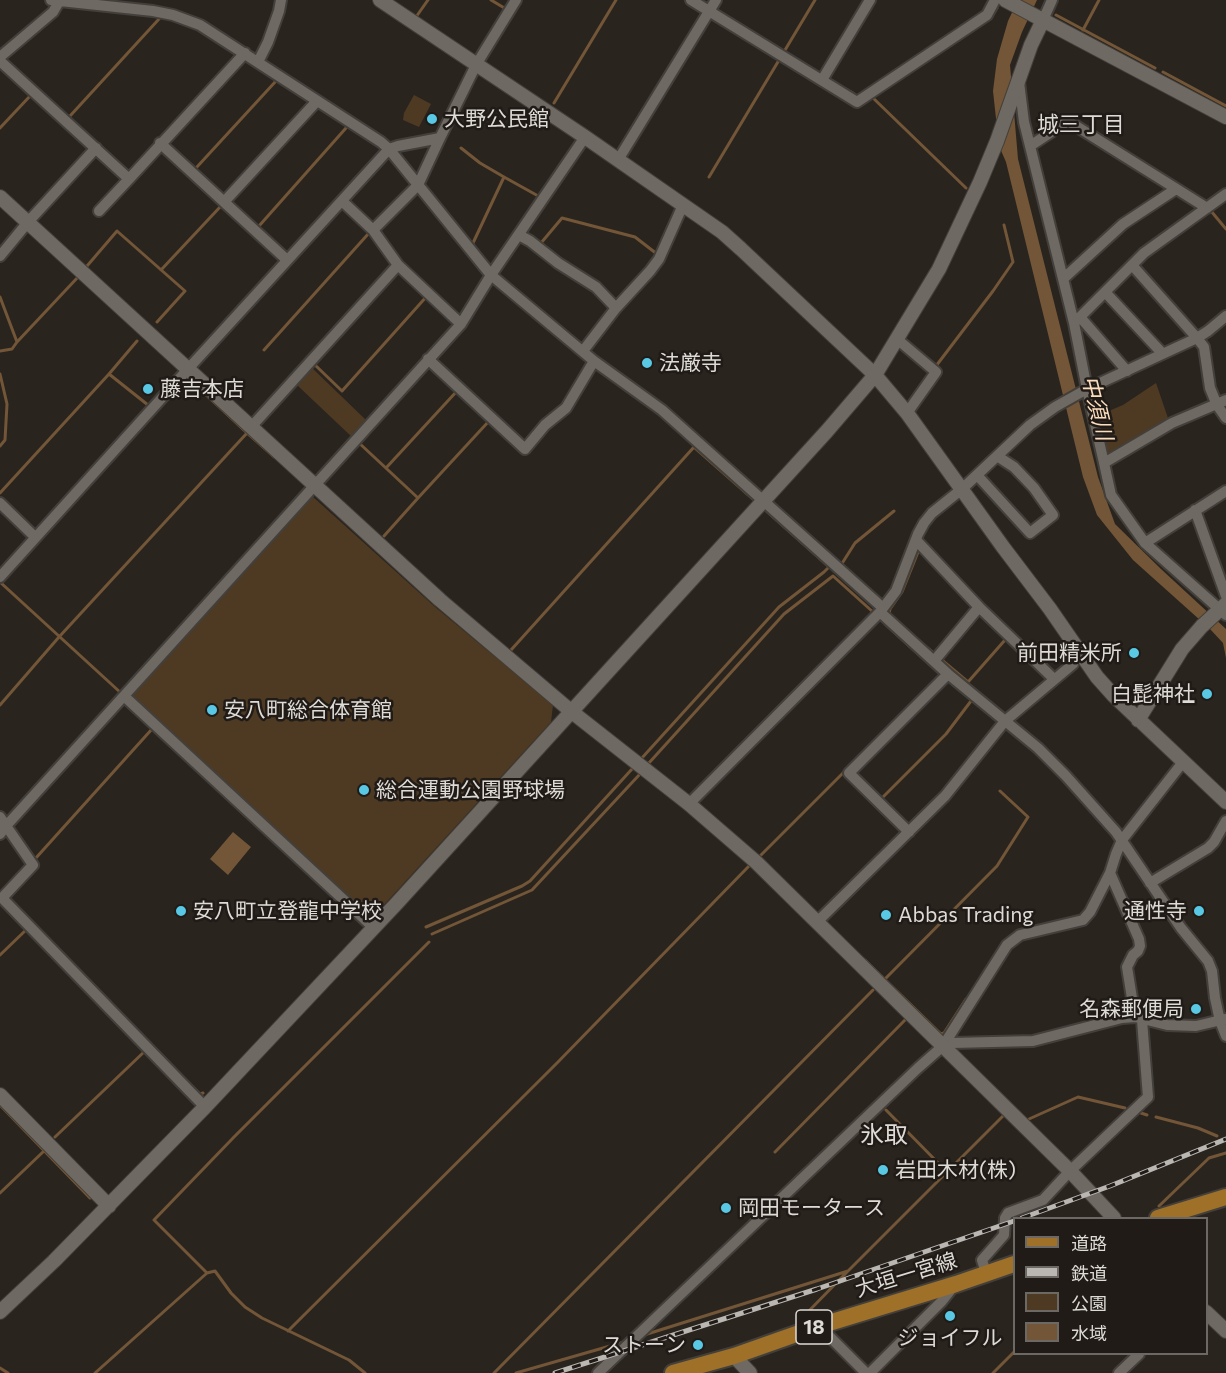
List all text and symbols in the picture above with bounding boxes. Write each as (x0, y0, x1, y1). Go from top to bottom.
place label: 大野公民館 (444, 106, 549, 132)
marker: 大野公民館 (425, 112, 439, 126)
district label: 城三丁目 (1037, 112, 1125, 138)
place label: 法厳寺 (659, 350, 722, 376)
marker: 法厳寺 (640, 356, 654, 370)
water label: 中須川 (1076, 373, 1118, 443)
place label: 藤吉本店 (160, 376, 244, 402)
marker: 藤吉本店 (141, 382, 155, 396)
place label: 前田精米所 (1017, 640, 1122, 666)
marker: 前田精米所 (1127, 646, 1141, 660)
place label: 白髭神社 (1111, 681, 1195, 707)
marker: 白髭神社 (1200, 687, 1214, 701)
place label: 安八町総合体育館 (224, 697, 392, 723)
marker: 安八町総合体育館 (205, 703, 219, 717)
place label: 総合運動公園野球場 (376, 777, 565, 803)
marker: 総合運動公園野球場 (357, 783, 371, 797)
place label: 安八町立登龍中学校 (193, 898, 382, 924)
place label: 通性寺 (1124, 898, 1187, 924)
place label: Abbas Trading (898, 902, 1034, 928)
marker: 安八町立登龍中学校 (174, 904, 188, 918)
marker: 通性寺 (1192, 904, 1206, 918)
marker: Abbas Trading (879, 908, 893, 922)
place label: 名森郵便局 (1079, 996, 1184, 1022)
marker: 名森郵便局 (1189, 1002, 1203, 1016)
district label: 氷取 (860, 1121, 908, 1149)
place label: 岩田木材(株) (895, 1157, 1016, 1183)
marker: 岩田木材(株) (876, 1163, 890, 1177)
place label: 岡田モータース (738, 1195, 885, 1221)
marker: 岡田モータース (719, 1201, 733, 1215)
legend (1013, 1217, 1208, 1355)
text: 道路 (1071, 1232, 1107, 1254)
street label: 大垣一宮線 (852, 1248, 960, 1302)
text: 鉄道 (1071, 1262, 1107, 1284)
text: 公園 (1071, 1292, 1107, 1314)
marker: ジョイフル (943, 1309, 957, 1323)
road number: 18 (796, 1310, 832, 1344)
text: 水域 (1071, 1322, 1107, 1344)
place label: ジョイフル (898, 1325, 1002, 1351)
place label: ストーン (602, 1332, 686, 1358)
marker: ストーン (691, 1338, 705, 1352)

